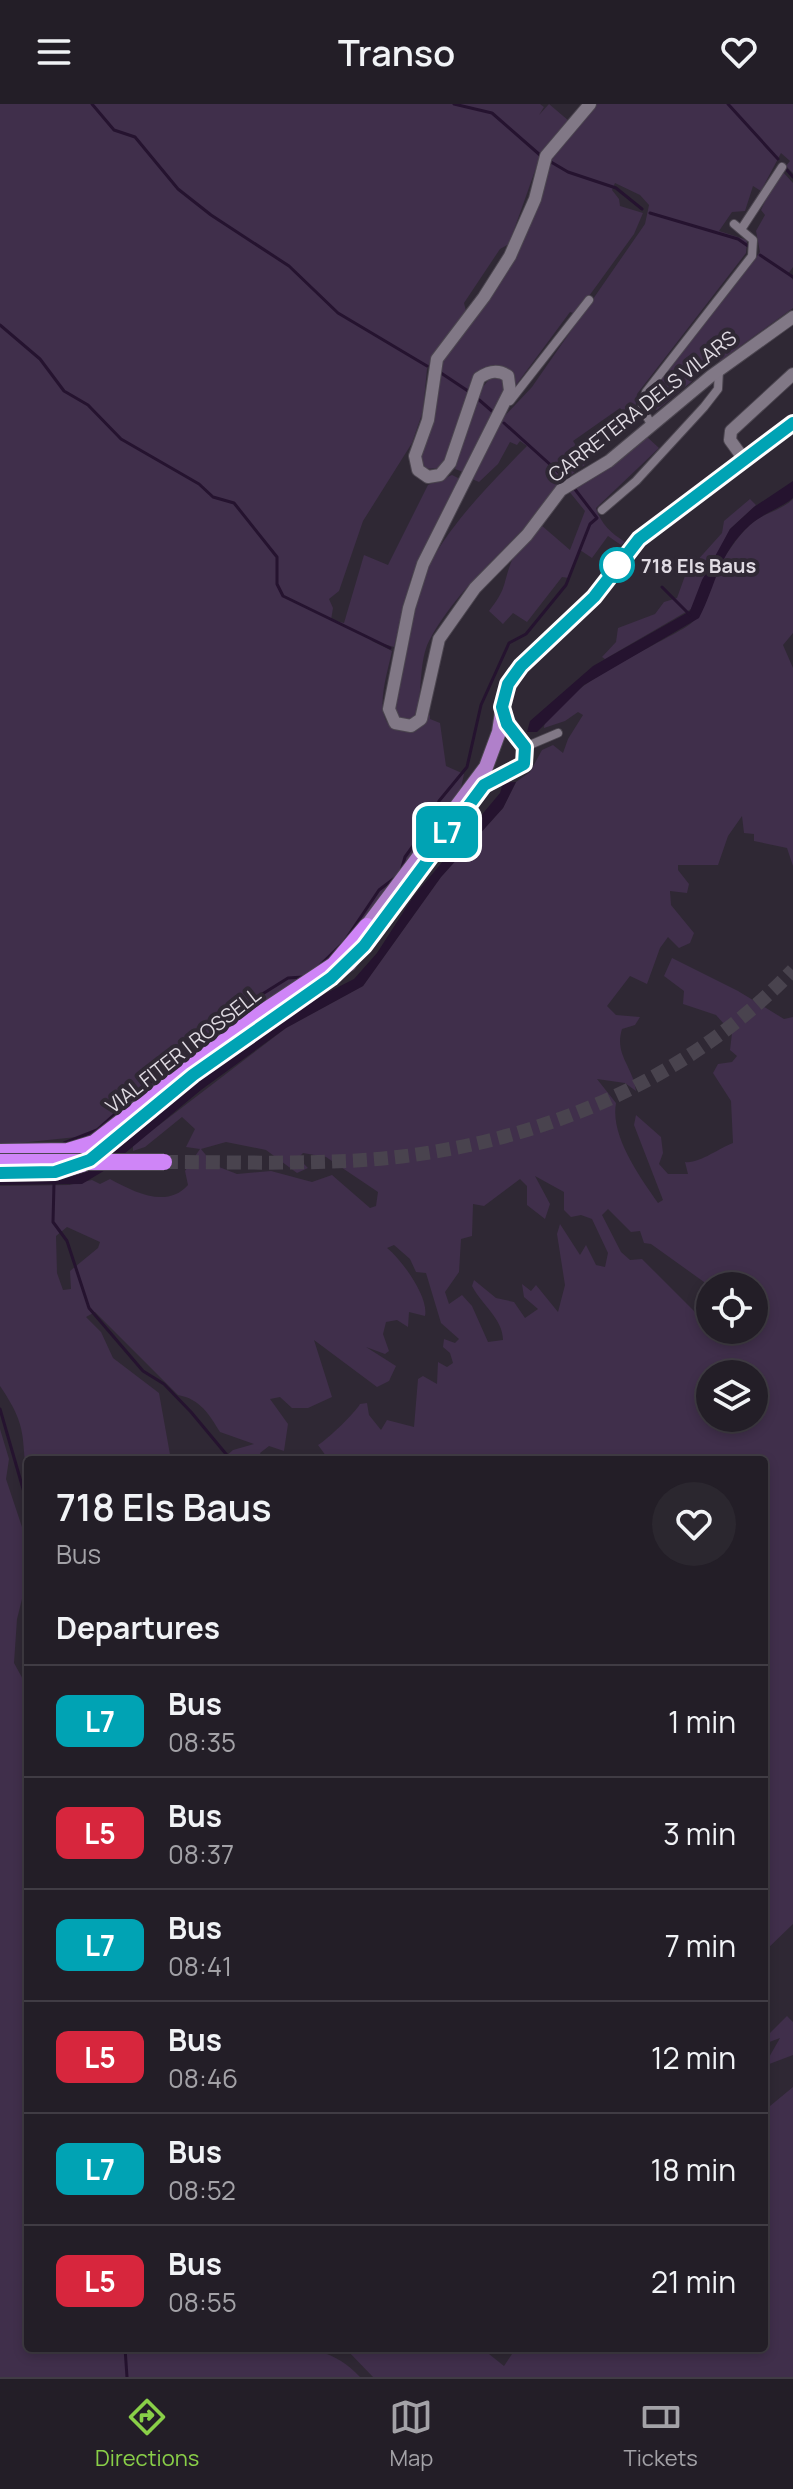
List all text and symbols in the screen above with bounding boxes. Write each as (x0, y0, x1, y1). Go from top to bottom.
text: Transo (338, 28, 455, 77)
icon: menu (32, 30, 76, 74)
icon: heart (717, 30, 761, 74)
street label: CARRETERA DELS VILARS (542, 324, 742, 488)
marker: 718 Els Baus (600, 548, 634, 582)
place label: 718 Els Baus (641, 552, 756, 579)
line badge: L7 (411, 806, 483, 858)
text: L7 (432, 813, 462, 851)
street label: VIAL FITER I ROSSELL (100, 981, 266, 1119)
map controls (696, 1272, 768, 1432)
button: locate (696, 1272, 768, 1344)
button: layers (696, 1360, 768, 1432)
text: 718 Els Baus (56, 1480, 272, 1532)
button: heart (652, 1482, 736, 1566)
text: Bus (56, 1536, 101, 1572)
text: Departures (56, 1607, 220, 1648)
text: Bus (168, 1683, 222, 1724)
text: 1 min (668, 1701, 736, 1742)
text: L7 (85, 1702, 115, 1740)
text: 08:35 (168, 1724, 236, 1760)
text: Bus (168, 1795, 222, 1836)
text: 3 min (663, 1813, 736, 1854)
text: L5 (84, 1814, 116, 1852)
text: 08:37 (168, 1836, 234, 1872)
text: Bus (168, 1907, 222, 1948)
text: 7 min (665, 1925, 736, 1966)
text: L7 (85, 1926, 115, 1964)
text: 08:41 (168, 1948, 232, 1984)
text: Bus (168, 2019, 222, 2060)
text: 12 min (651, 2037, 736, 2078)
text: L5 (84, 2038, 116, 2076)
text: 08:46 (168, 2060, 238, 2096)
text: Bus (168, 2131, 222, 2172)
text: 18 min (651, 2149, 736, 2190)
text: L7 (85, 2150, 115, 2188)
text: 08:52 (168, 2172, 236, 2208)
text: Bus (168, 2243, 222, 2284)
text: 21 min (651, 2261, 736, 2302)
text: L5 (84, 2262, 116, 2300)
text: 08:55 (168, 2284, 237, 2320)
tab: Directions (95, 2395, 199, 2473)
tab: Map (389, 2395, 433, 2473)
tab: Tickets (624, 2395, 698, 2473)

